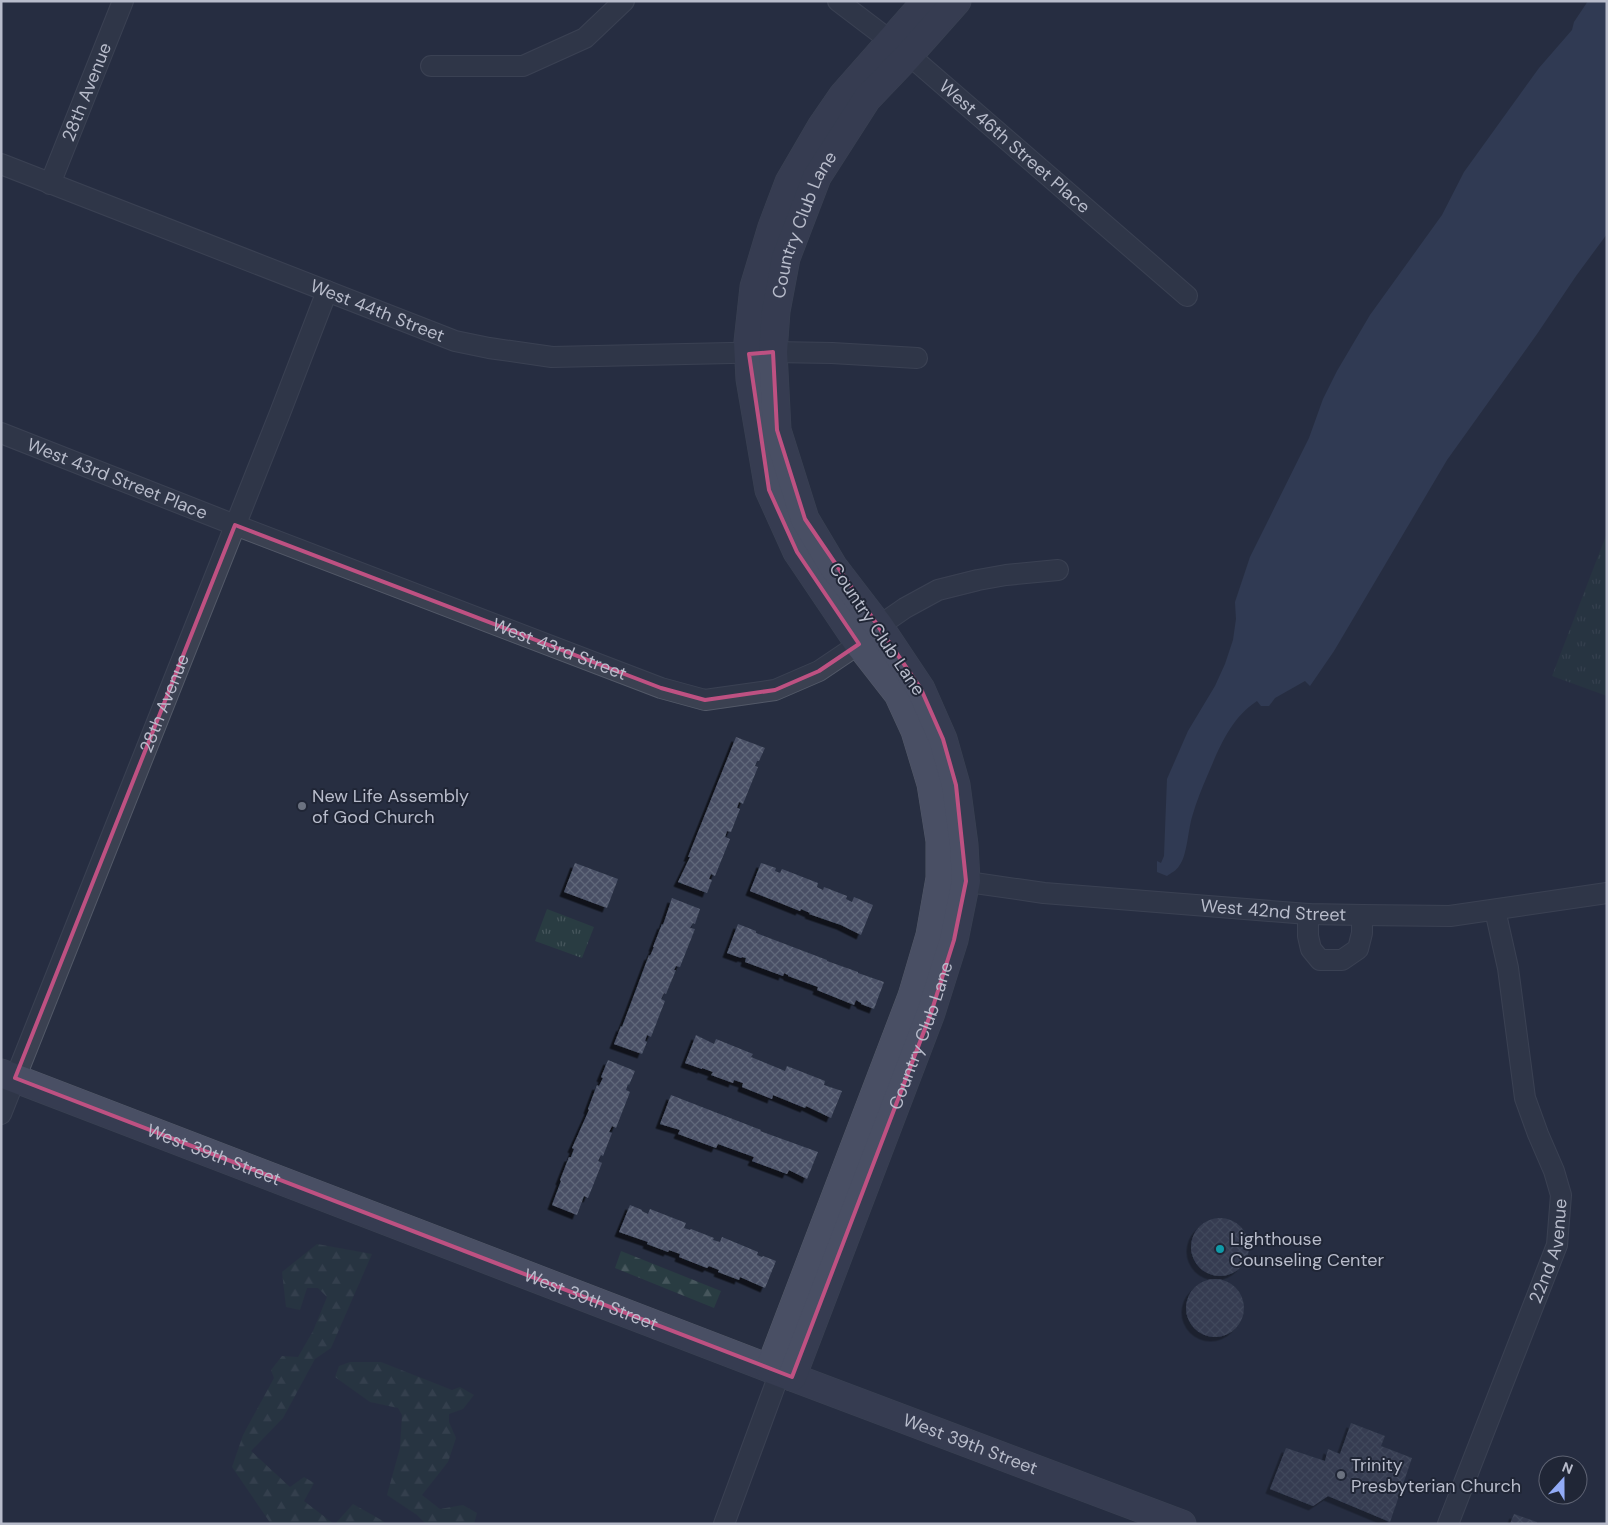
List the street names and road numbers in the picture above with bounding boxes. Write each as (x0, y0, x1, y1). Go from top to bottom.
street label: 28th Avenue (56, 39, 117, 145)
street label: West 46th Street Place (934, 74, 1095, 219)
street label: Country Club Lane (767, 147, 842, 300)
street label: West 44th Street (307, 274, 448, 348)
street label: West 43rd Street Place (24, 432, 211, 525)
street label: Country Club Lane (823, 558, 931, 700)
street label: West 43rd Street (489, 613, 630, 686)
street label: 28th Avenue (134, 650, 195, 756)
street label: West 42nd Street (1200, 893, 1346, 927)
street label: Country Club Lane (883, 958, 958, 1113)
street label: West 39th Street (143, 1118, 284, 1191)
street label: 22nd Avenue (1523, 1198, 1573, 1307)
street label: West 39th Street (520, 1263, 661, 1336)
street label: West 39th Street (900, 1408, 1041, 1480)

